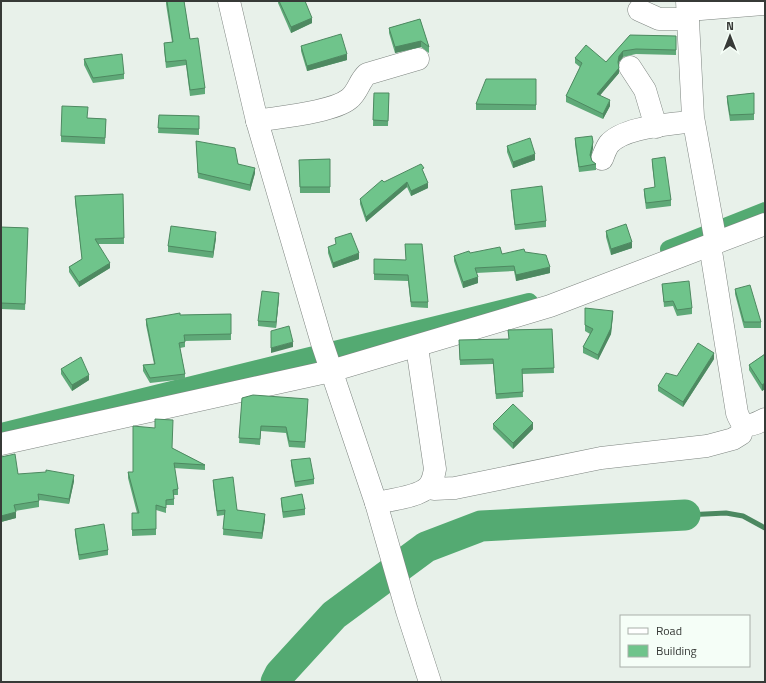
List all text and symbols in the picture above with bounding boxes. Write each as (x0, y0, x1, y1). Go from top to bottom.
north arrow (710, 16, 750, 56)
text: N (726, 18, 734, 34)
legend (620, 615, 750, 667)
text: Road (656, 621, 682, 640)
text: Building (656, 641, 697, 660)

